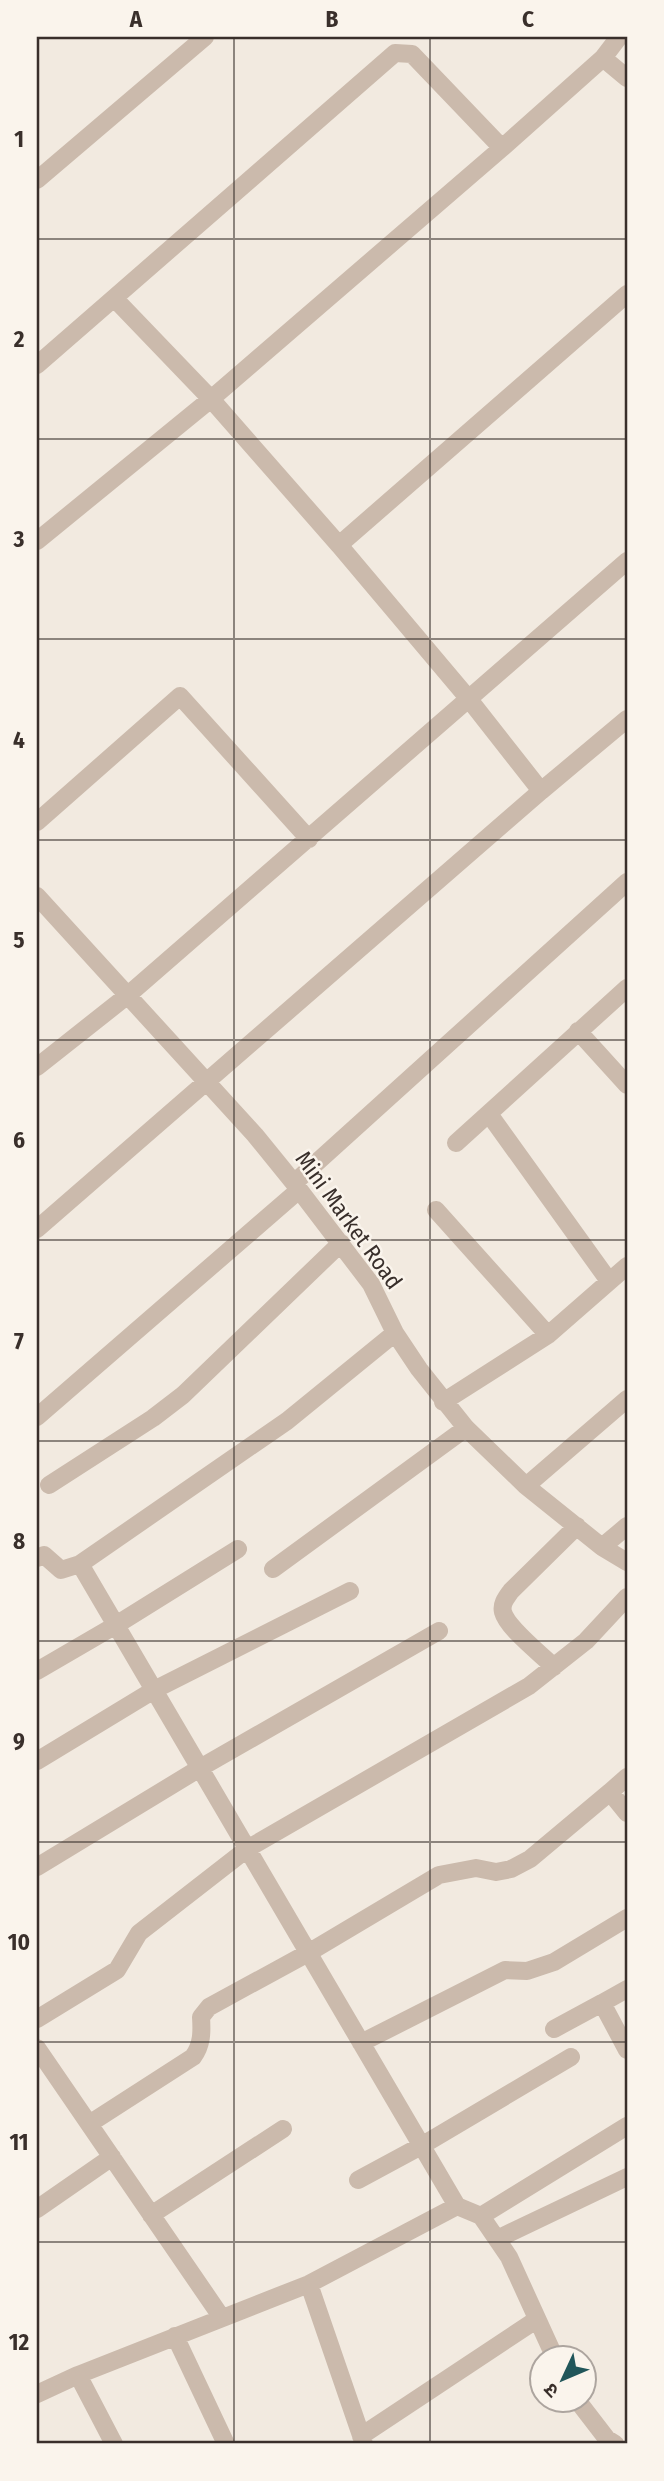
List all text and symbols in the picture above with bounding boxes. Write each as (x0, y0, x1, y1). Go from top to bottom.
text: A (129, 5, 143, 33)
text: B (326, 5, 339, 33)
text: C (522, 5, 534, 33)
text: 1 (14, 125, 24, 153)
text: 2 (13, 325, 25, 353)
text: 3 (13, 525, 25, 553)
text: 4 (13, 726, 25, 754)
text: 5 (13, 926, 25, 954)
text: 6 (13, 1126, 25, 1154)
street label: Mini Market Road (290, 1146, 408, 1294)
text: 7 (14, 1327, 24, 1355)
text: 8 (13, 1527, 25, 1555)
text: 9 (13, 1727, 25, 1755)
text: 10 (8, 1928, 30, 1956)
text: 11 (9, 2128, 29, 2156)
text: 12 (9, 2328, 30, 2356)
north arrow (528, 2344, 598, 2414)
text: उ (538, 2378, 563, 2402)

